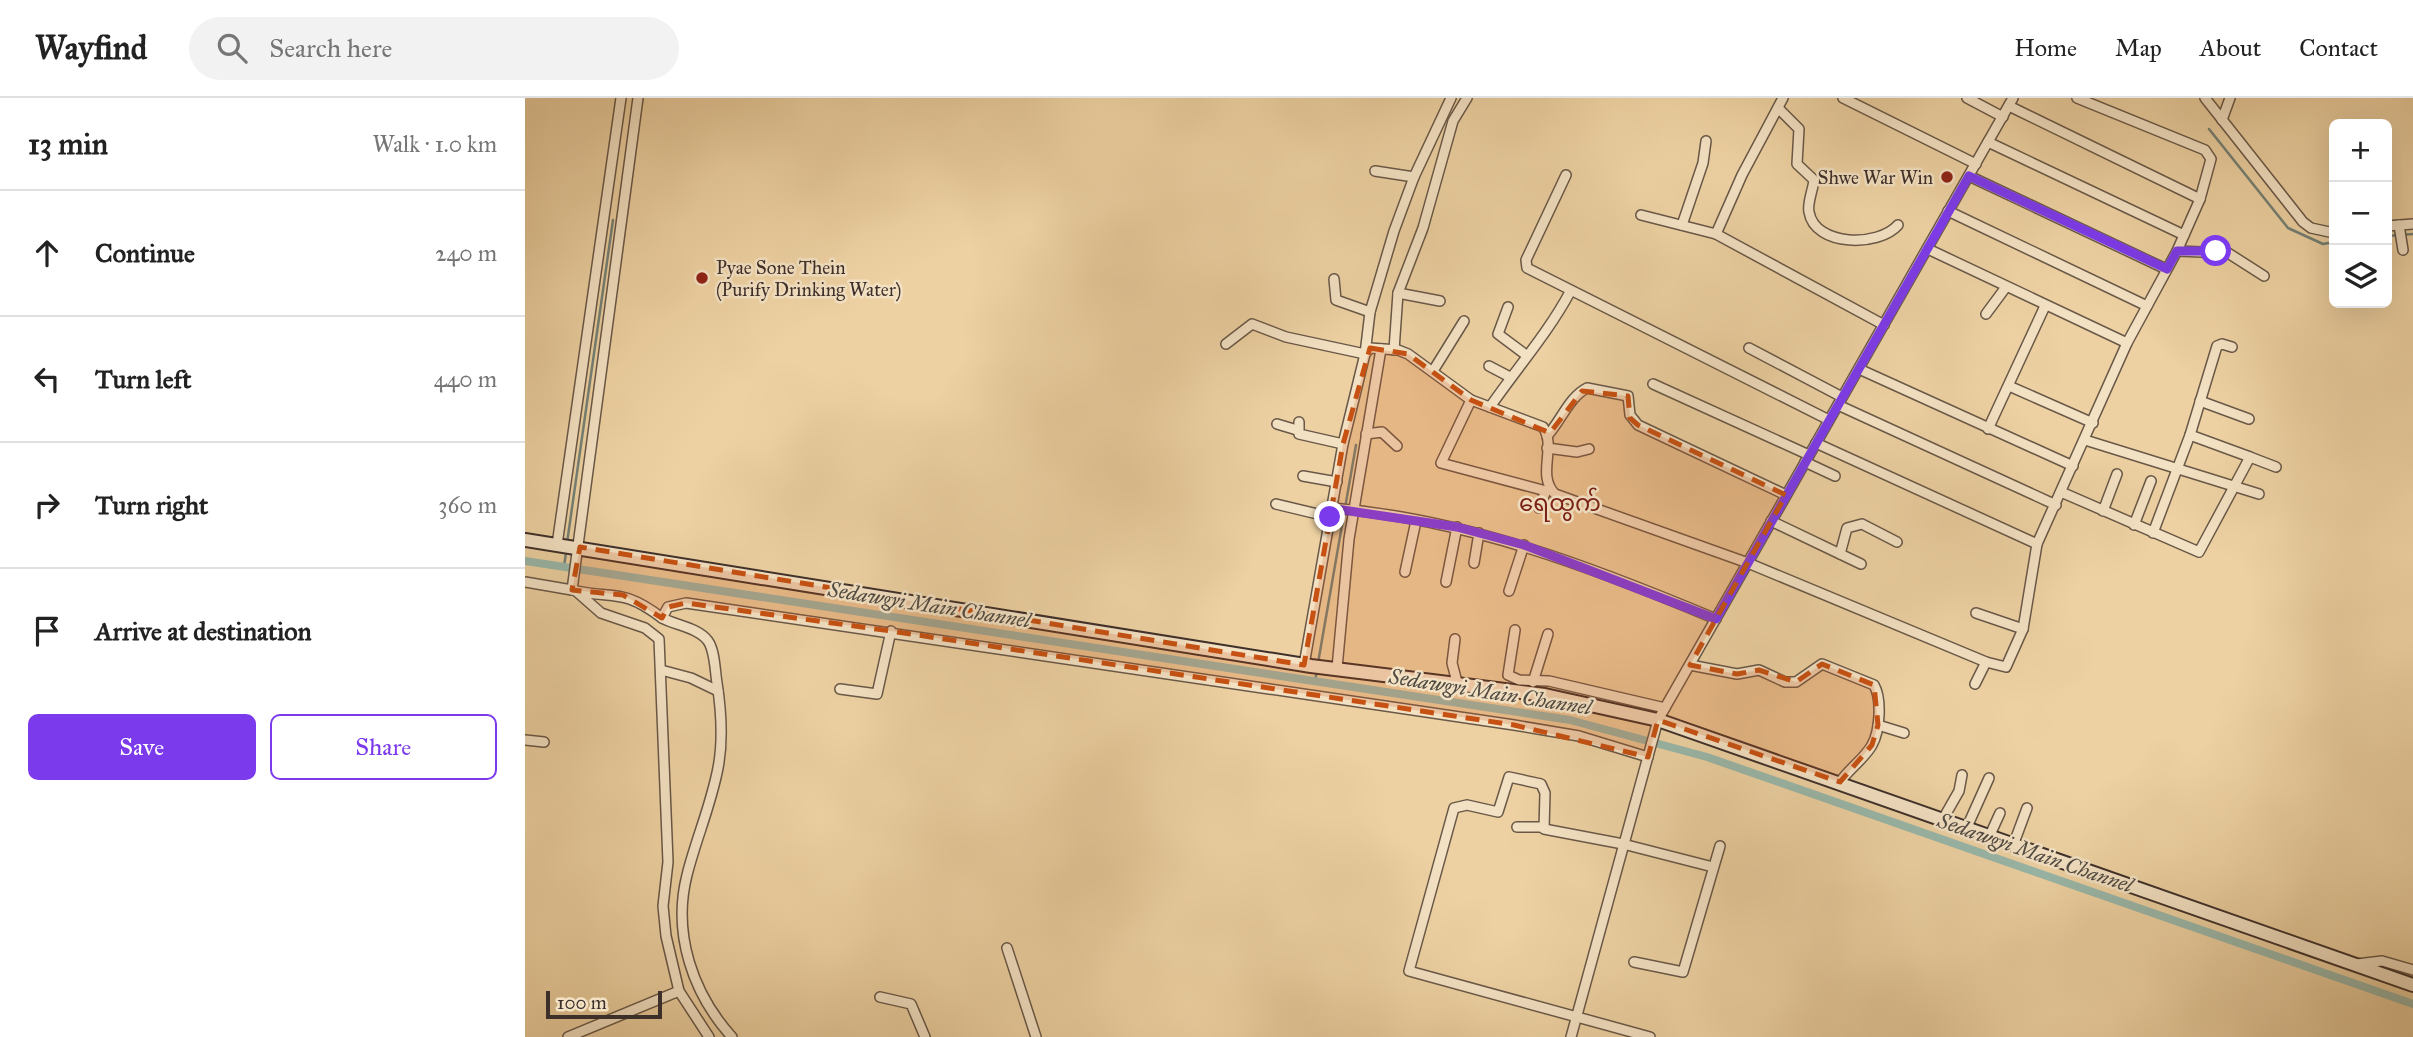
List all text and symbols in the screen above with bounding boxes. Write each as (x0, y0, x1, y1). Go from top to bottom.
search box (189, 17, 679, 80)
text: Wayfind (35, 28, 147, 68)
icon: search (213, 29, 251, 67)
text: Search here (269, 32, 392, 64)
text: Home (2014, 33, 2077, 63)
text: Map (2115, 33, 2162, 63)
text: About (2200, 33, 2261, 63)
text: Contact (2299, 33, 2378, 63)
map controls (2329, 119, 2392, 308)
button: + (2329, 119, 2392, 182)
text: 13 min (28, 126, 108, 162)
text: Walk · 1.0 km (373, 130, 497, 158)
place label: Shwe War Win (1818, 166, 1933, 189)
marker: Shwe War Win (1939, 169, 1955, 185)
button: − (2329, 182, 2392, 245)
icon: ahead (28, 234, 66, 272)
route start (2200, 235, 2231, 266)
text: Continue (95, 237, 195, 269)
text: 240 m (435, 239, 497, 267)
button: layers (2329, 245, 2392, 308)
place label: Pyae Sone Thein (Purify Drinking Water) (716, 256, 901, 302)
marker: Pyae Sone Thein (Purify Drinking Water) (694, 270, 710, 286)
icon: left (28, 360, 66, 398)
text: Turn left (95, 363, 191, 395)
text: 440 m (434, 365, 497, 393)
icon: right (28, 486, 66, 524)
district label: ရေထွက် (1519, 487, 1601, 522)
text: Turn right (95, 489, 208, 521)
text: 360 m (438, 491, 497, 519)
route end (1314, 501, 1345, 532)
water label: Sedawgyi Main Channel (825, 576, 1034, 634)
icon: arrive (28, 612, 66, 650)
text: Arrive at destination (95, 615, 312, 647)
water label: Sedawgyi Main Channel (1386, 663, 1595, 721)
button: Save (28, 714, 256, 780)
button: Share (270, 714, 497, 780)
water label: Sedawgyi Main Channel (1933, 807, 2138, 899)
scale bar (546, 988, 661, 1020)
text: 100 m (557, 991, 607, 1014)

